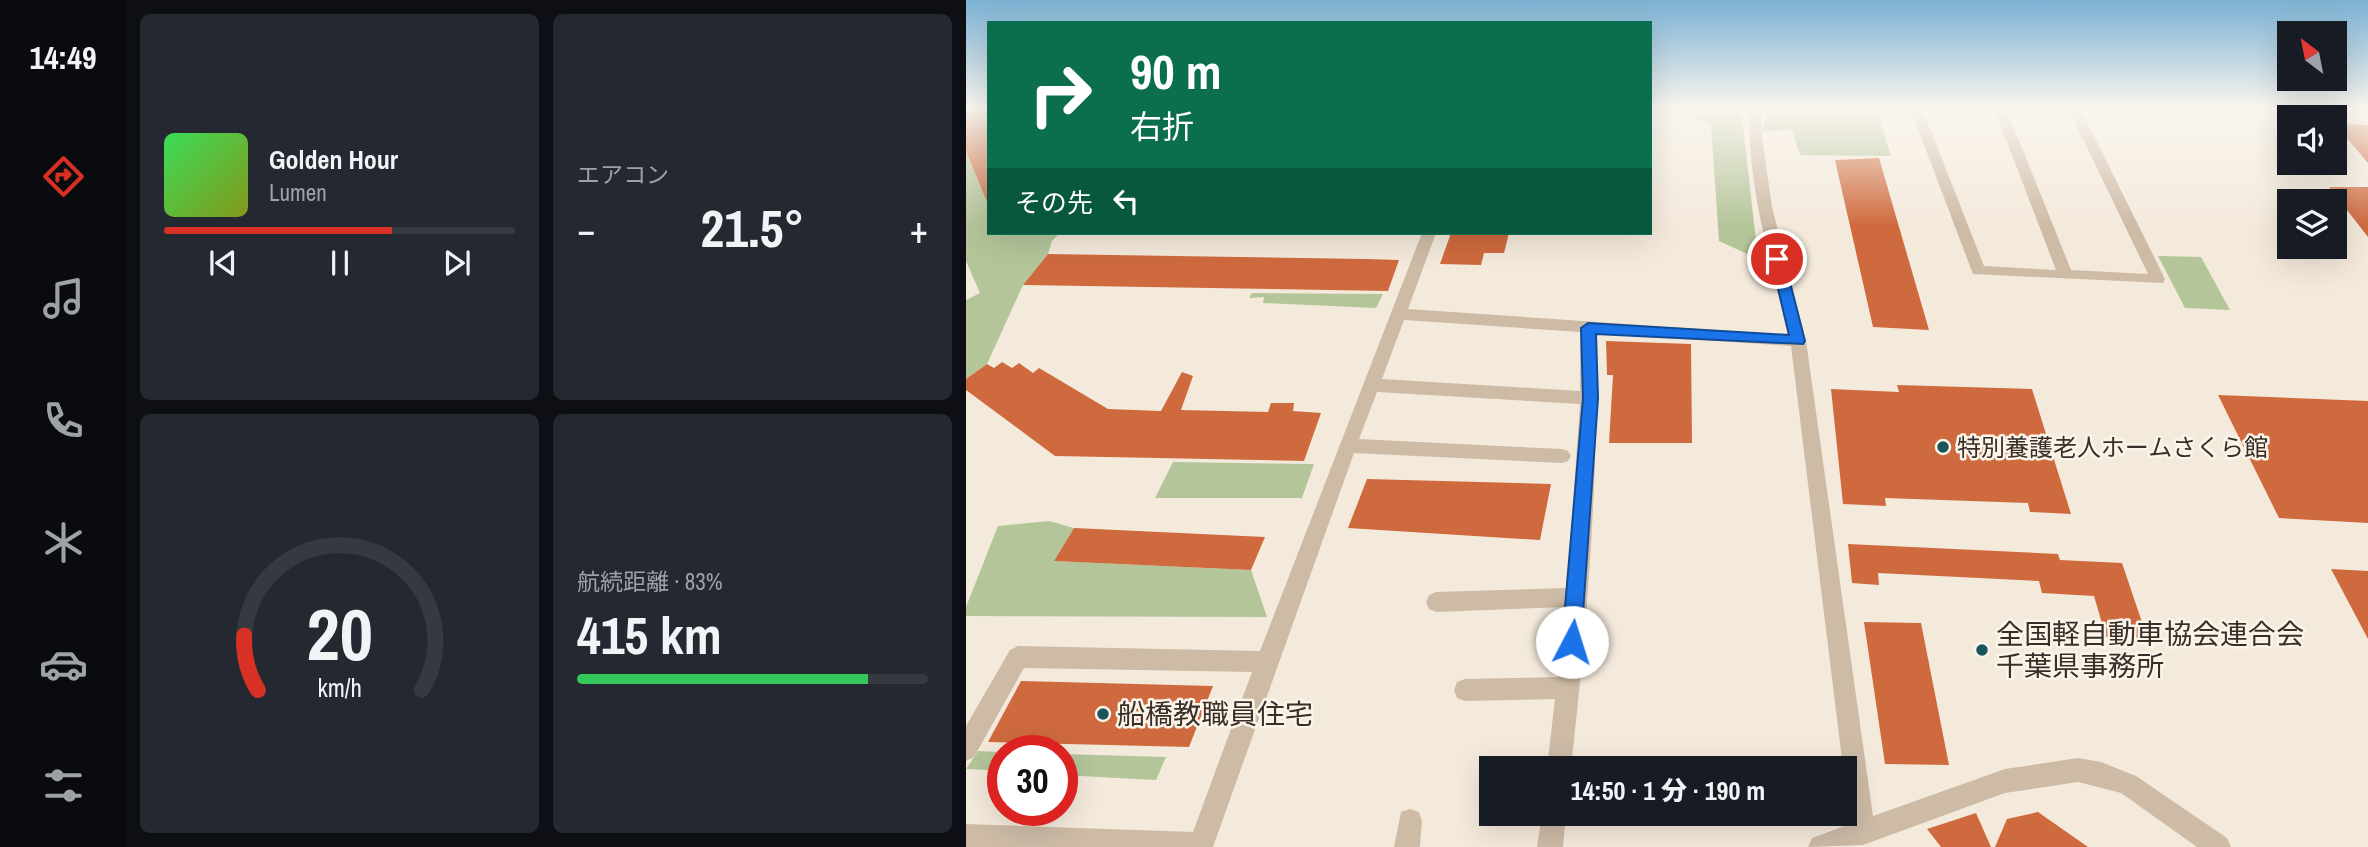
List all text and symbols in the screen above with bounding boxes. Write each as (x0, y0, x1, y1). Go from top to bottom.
north arrow (2277, 21, 2347, 91)
map controls (2277, 21, 2347, 259)
text: 14:49 (29, 36, 97, 79)
text: 90 m (1130, 38, 1222, 104)
icon: right (1015, 49, 1106, 140)
text: 右折 (1130, 105, 1194, 148)
button: sound (2277, 105, 2347, 175)
text: Golden Hour (269, 142, 398, 177)
icon: directions (39, 152, 88, 201)
text: エアコン (577, 159, 669, 190)
text: Lumen (269, 177, 327, 208)
icon: left (1107, 182, 1145, 220)
text: その先 (1015, 185, 1093, 220)
button: layers (2277, 189, 2347, 259)
text: 21.5° (701, 193, 804, 263)
text: − (577, 204, 595, 255)
text: + (910, 204, 928, 255)
pin (1747, 229, 1807, 289)
icon: arrive (1758, 240, 1796, 278)
icon: previous (204, 244, 242, 282)
icon: pause (321, 244, 359, 282)
icon: next (438, 244, 476, 282)
icon: music (39, 274, 88, 323)
icon: phone (39, 396, 88, 445)
place label: 特別養護老人ホームさくら館 (1957, 431, 2268, 463)
marker: 特別養護老人ホームさくら館 (1935, 439, 1951, 455)
icon: climate (39, 518, 88, 567)
text: 航続距離 · 83% (577, 566, 722, 597)
text: 20 (306, 585, 373, 683)
text: 415 km (577, 600, 722, 670)
position arrow (1535, 605, 1609, 679)
place label: 全国軽自動車協会連合会 千葉県事務所 (1996, 615, 2304, 685)
icon: car (39, 640, 88, 689)
marker: 全国軽自動車協会連合会 千葉県事務所 (1974, 642, 1990, 658)
text: km/h (317, 670, 362, 704)
place label: 船橋教職員住宅 (1117, 695, 1313, 733)
marker: 船橋教職員住宅 (1095, 706, 1111, 722)
speed limit sign: 30 (987, 735, 1078, 826)
icon: filters (39, 761, 88, 810)
text: 14:50 · 1 分 · 190 m (1571, 773, 1765, 808)

